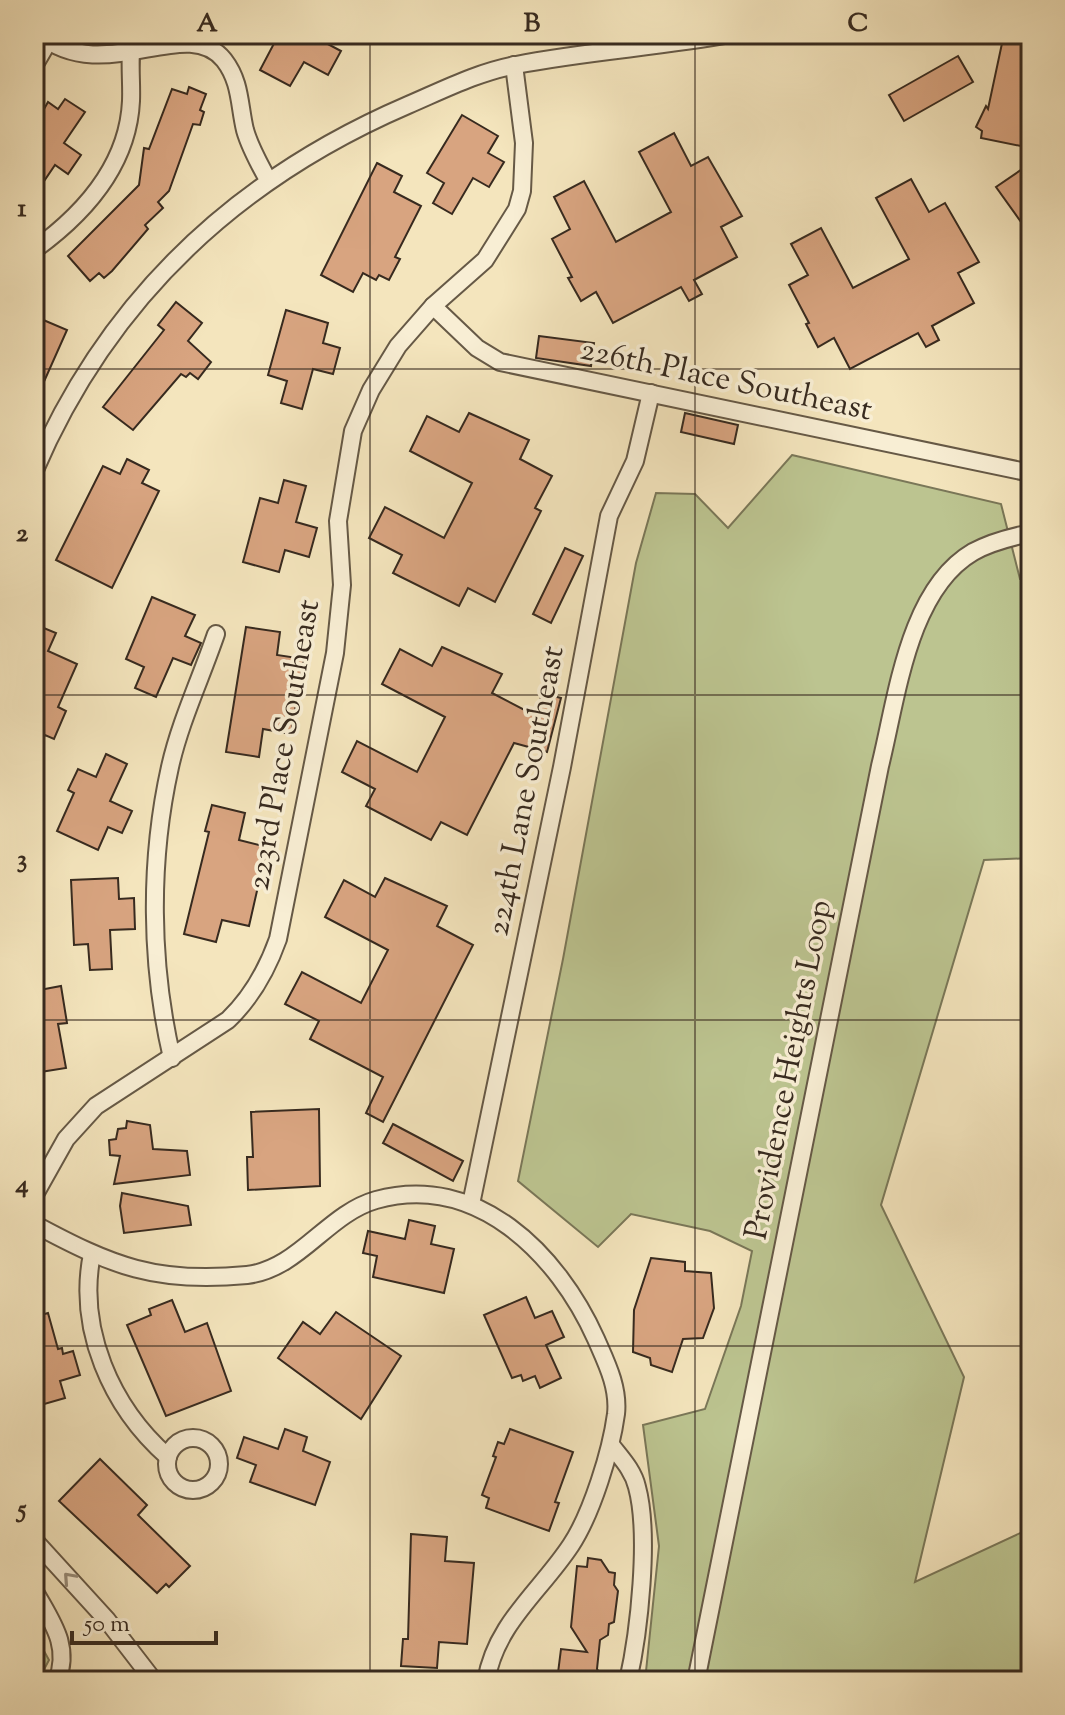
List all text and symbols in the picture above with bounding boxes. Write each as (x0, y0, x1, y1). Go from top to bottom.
text: A (196, 6, 218, 43)
text: B (524, 6, 541, 43)
text: C (848, 6, 868, 43)
text: 1 (18, 191, 27, 228)
street label: 226th Place Southeast (576, 328, 876, 434)
text: 2 (16, 516, 29, 553)
street label: 223rd Place Southeast (237, 596, 333, 894)
street label: 224th Lane Southeast (476, 642, 578, 940)
text: 3 (17, 842, 27, 879)
street label: Providence Heights Loop (735, 896, 845, 1244)
text: 4 (14, 1167, 29, 1204)
text: 5 (16, 1492, 27, 1529)
one-way arrow (64, 1572, 78, 1587)
scale bar (72, 1595, 216, 1645)
text: 50 m (82, 1608, 130, 1642)

